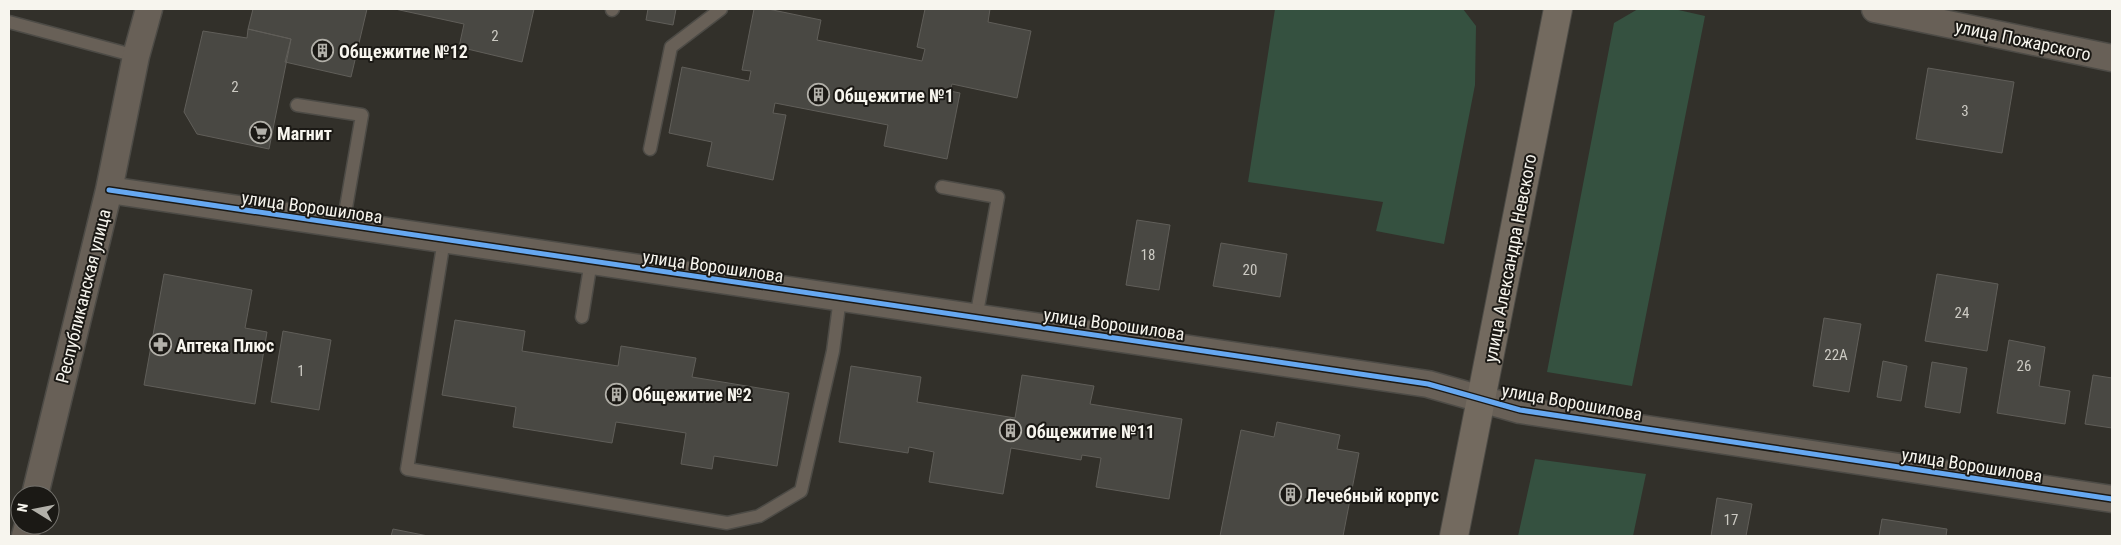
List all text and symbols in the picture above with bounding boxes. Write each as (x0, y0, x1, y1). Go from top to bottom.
street label: улица Пожарского (1953, 15, 2093, 65)
house number: 2 (491, 27, 499, 45)
building icon: Общежитие №12 (311, 39, 335, 63)
place label: Общежитие №12 (339, 41, 468, 62)
house number: 2 (231, 78, 239, 96)
building icon: Общежитие №1 (806, 83, 830, 107)
place label: Общежитие №1 (834, 85, 954, 106)
house number: 3 (1961, 102, 1969, 120)
supermarket icon: Магнит (249, 121, 273, 145)
place label: Магнит (277, 123, 332, 144)
street label: улица Александра Невского (1479, 152, 1541, 364)
street label: улица Ворошилова (240, 187, 384, 227)
street label: Республиканская улица (51, 207, 115, 385)
street label: улица Ворошилова (641, 246, 785, 286)
house number: 18 (1141, 246, 1155, 264)
house number: 20 (1243, 261, 1257, 279)
street label: улица Ворошилова (1042, 304, 1186, 344)
house number: 24 (1955, 304, 1969, 322)
pharmacy icon: Аптека Плюс (148, 333, 172, 357)
place label: Аптека Плюс (176, 335, 274, 356)
house number: 22А (1824, 346, 1848, 364)
house number: 26 (2017, 357, 2031, 375)
house number: 1 (297, 362, 305, 380)
street label: улица Ворошилова (1500, 379, 1644, 425)
building icon: Общежитие №2 (604, 382, 628, 406)
place label: Общежитие №2 (632, 384, 752, 405)
building icon: Общежитие №11 (998, 419, 1022, 443)
place label: Общежитие №11 (1026, 421, 1155, 442)
street label: улица Ворошилова (1900, 444, 2044, 486)
building icon: Лечебный корпус (1278, 483, 1302, 507)
north arrow (10, 485, 60, 535)
place label: Лечебный корпус (1306, 485, 1439, 506)
text: N (14, 502, 31, 513)
house number: 17 (1724, 511, 1738, 529)

